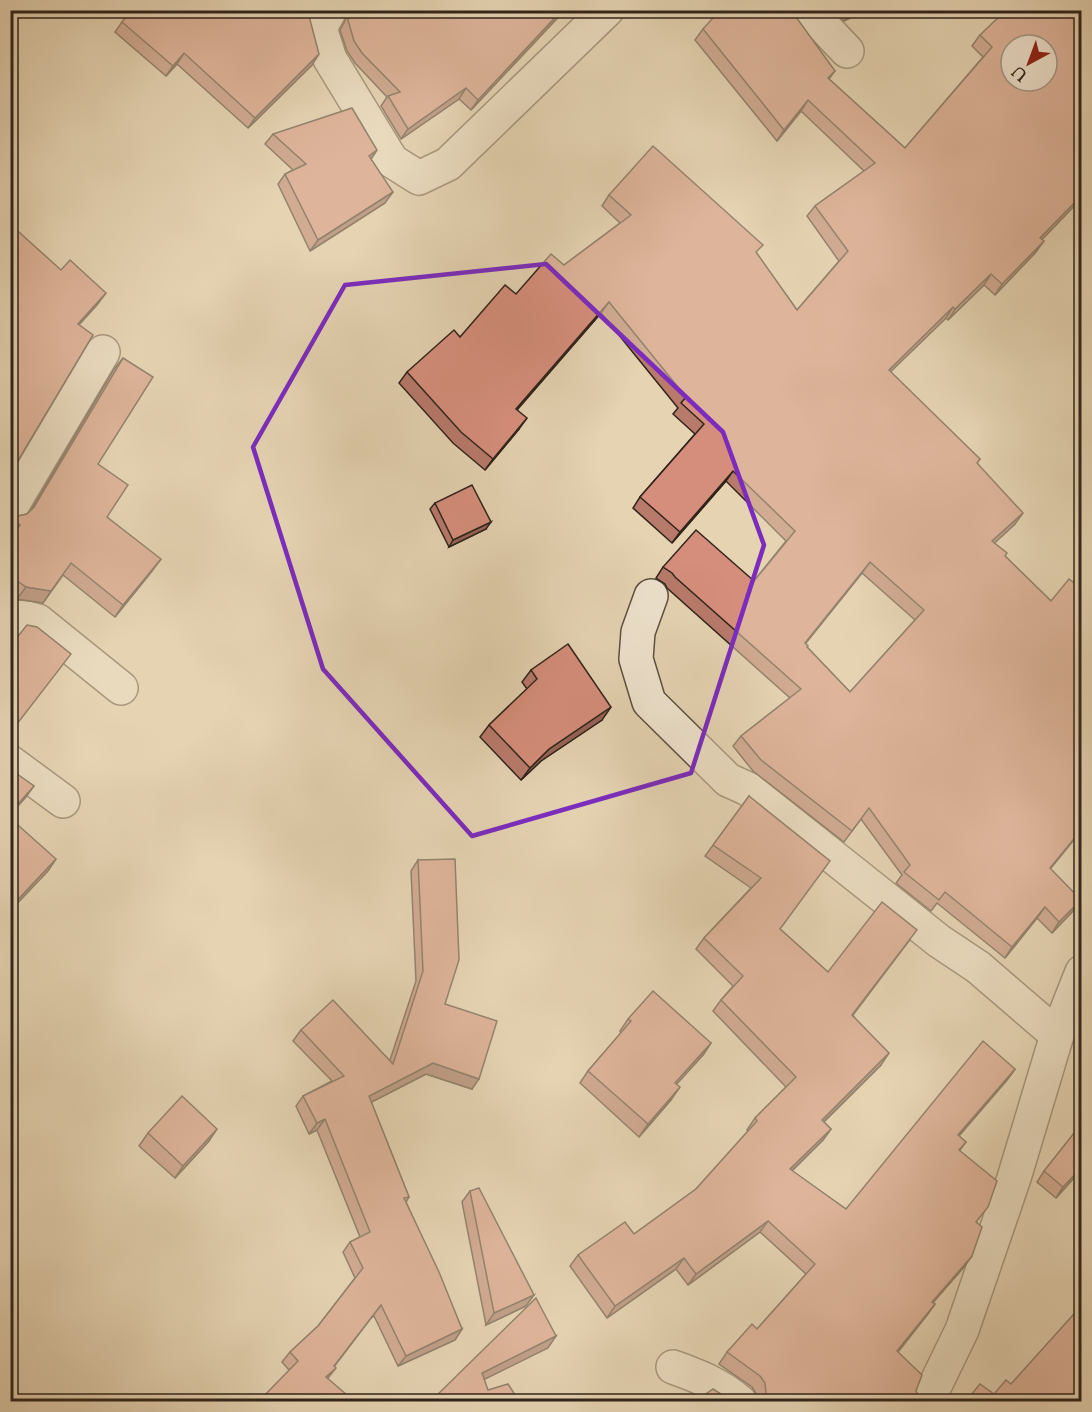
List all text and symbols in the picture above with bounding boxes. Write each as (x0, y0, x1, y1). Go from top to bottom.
north arrow (999, 33, 1059, 93)
text: U (1008, 59, 1033, 85)

